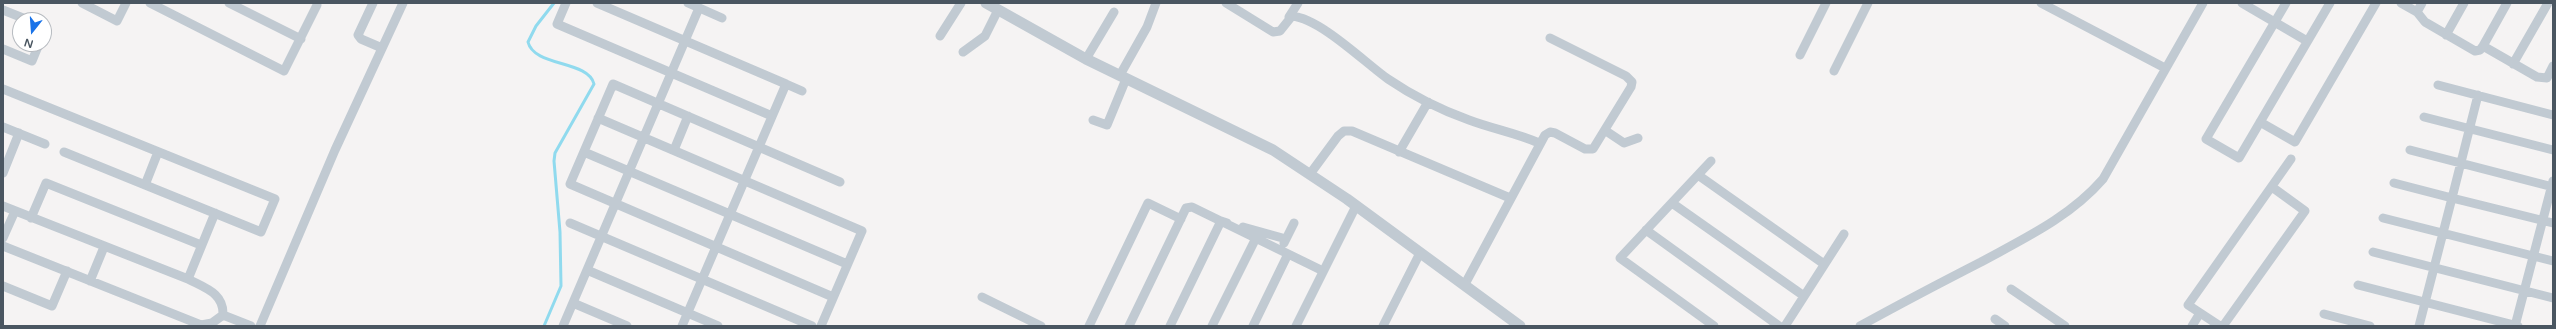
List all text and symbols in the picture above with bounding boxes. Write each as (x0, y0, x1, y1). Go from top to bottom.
north arrow (12, 12, 52, 52)
text: N (23, 35, 35, 51)

